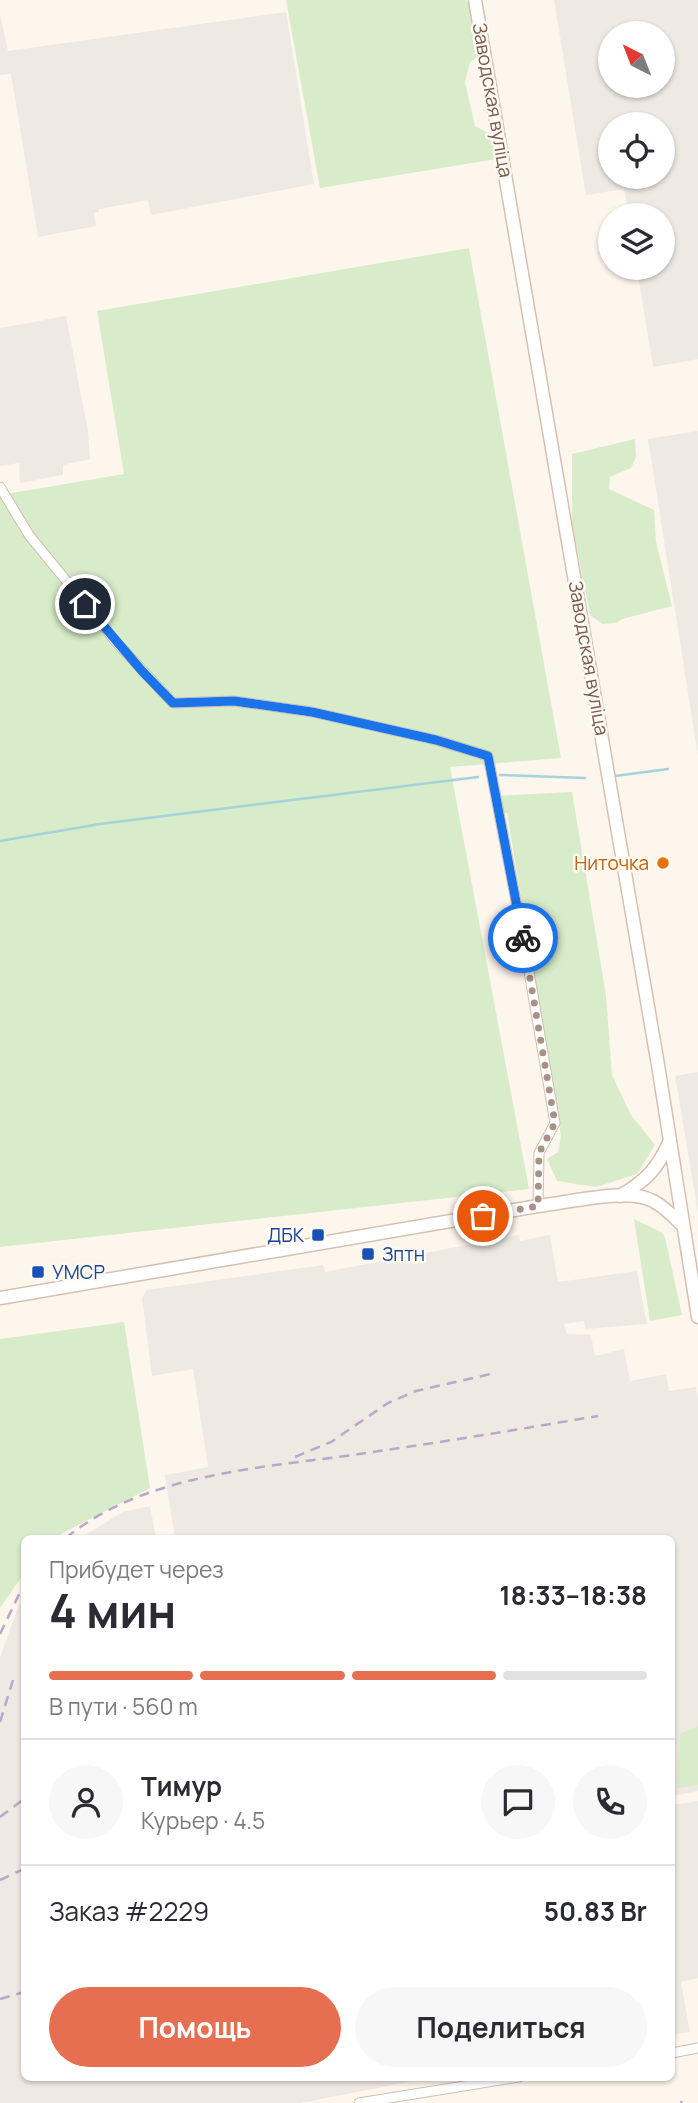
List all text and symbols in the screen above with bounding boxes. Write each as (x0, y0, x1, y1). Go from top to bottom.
street label: Заводская вуліца (467, 20, 519, 180)
north arrow (598, 21, 676, 98)
map controls (598, 21, 675, 280)
button: locate (598, 112, 675, 189)
button: layers (598, 203, 675, 280)
pin (55, 574, 115, 634)
street label: Заводская вуліца (563, 578, 615, 738)
icon: home (66, 585, 104, 623)
place label: Ниточка (574, 850, 649, 876)
marker: Ниточка (655, 855, 671, 871)
courier (488, 903, 558, 973)
icon: bike (504, 919, 542, 957)
pin (453, 1186, 513, 1246)
icon: bag (464, 1197, 502, 1235)
place label: ДБК (267, 1222, 305, 1248)
marker: ДБК (310, 1227, 326, 1243)
place label: Зптн (382, 1241, 425, 1267)
marker: Зптн (360, 1246, 376, 1262)
place label: УМСР (52, 1259, 105, 1285)
marker: УМСР (30, 1264, 46, 1280)
text: Прибудет через (49, 1553, 224, 1585)
text: 18:33–18:38 (499, 1577, 647, 1613)
text: 4 мин (49, 1579, 176, 1642)
text: В пути · 560 m (49, 1690, 198, 1722)
button: person (49, 1765, 123, 1839)
button: chat (481, 1765, 555, 1839)
button: phone (573, 1765, 647, 1839)
text: Тимур (141, 1768, 222, 1804)
text: Курьер · 4.5 (141, 1804, 265, 1836)
text: Заказ #2229 (49, 1893, 209, 1929)
text: 50.83 Br (544, 1893, 647, 1929)
button: Помощь (49, 1987, 341, 2067)
button: Поделиться (355, 1987, 647, 2067)

